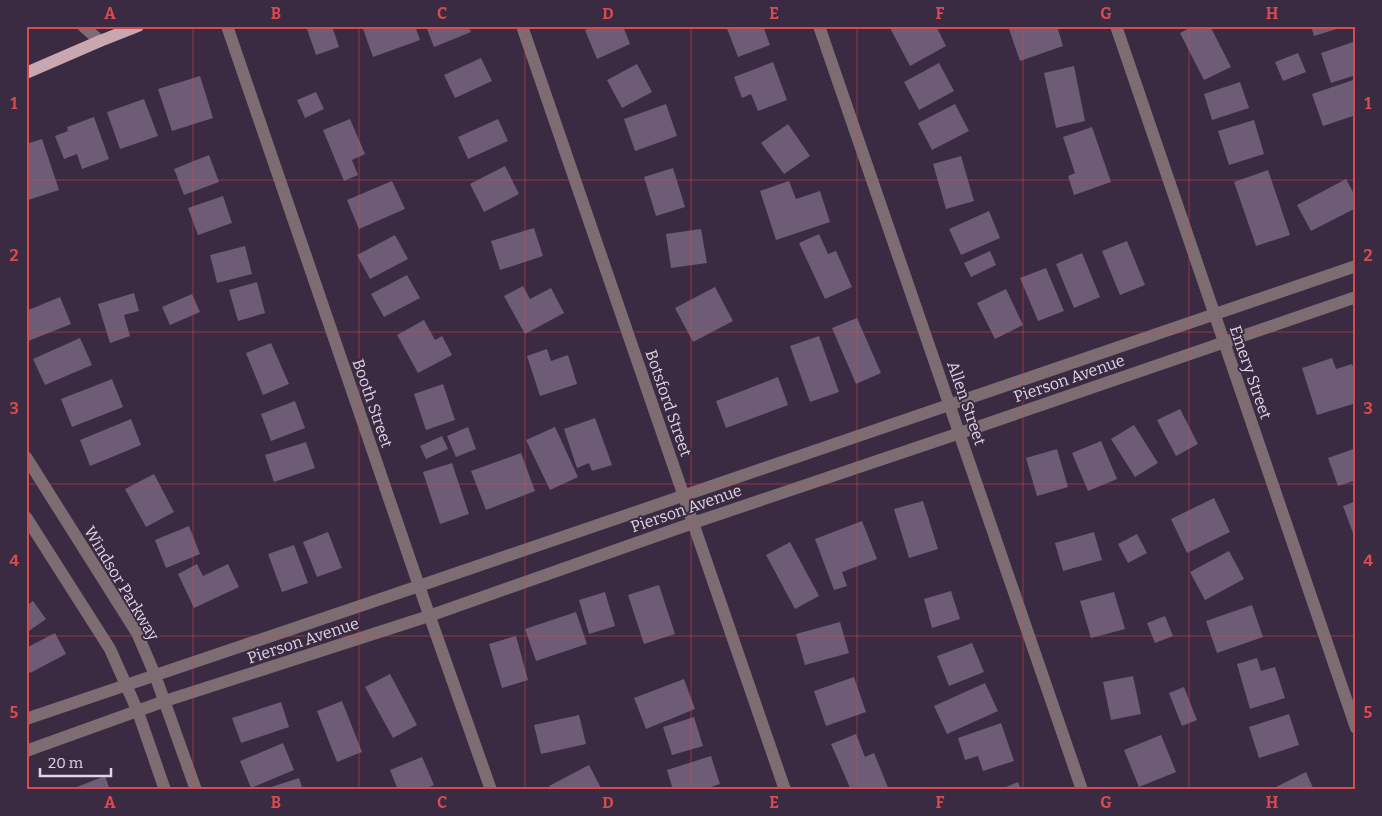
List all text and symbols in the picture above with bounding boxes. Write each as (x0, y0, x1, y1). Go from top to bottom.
text: A (104, 4, 116, 23)
text: B (271, 4, 281, 23)
text: C (437, 4, 447, 23)
text: D (602, 4, 614, 23)
text: E (769, 4, 779, 23)
text: F (936, 4, 945, 23)
text: G (1100, 4, 1112, 23)
text: H (1266, 4, 1279, 23)
text: 1 (11, 94, 18, 113)
text: 1 (1365, 94, 1372, 113)
text: 2 (9, 246, 19, 265)
text: 2 (1363, 246, 1373, 265)
street label: Emery Street (1226, 323, 1276, 422)
street label: Botsford Street (641, 347, 696, 459)
street label: Pierson Avenue (1011, 351, 1127, 406)
street label: Booth Street (348, 356, 397, 450)
street label: Allen Street (943, 359, 990, 448)
text: 3 (9, 399, 19, 418)
text: 3 (1363, 399, 1373, 418)
street label: Pierson Avenue (628, 481, 744, 536)
street label: Windsor Parkway (80, 523, 163, 644)
text: 4 (9, 551, 19, 570)
text: 4 (1363, 551, 1373, 570)
street label: Pierson Avenue (245, 613, 361, 667)
text: 5 (10, 703, 19, 722)
text: 5 (1364, 703, 1373, 722)
scale bar (40, 746, 111, 778)
text: 20 m (48, 754, 84, 772)
text: A (104, 793, 116, 812)
text: B (271, 793, 281, 812)
text: C (437, 793, 447, 812)
text: D (602, 793, 614, 812)
text: E (769, 793, 779, 812)
text: F (936, 793, 945, 812)
text: G (1100, 793, 1112, 812)
text: H (1266, 793, 1279, 812)

